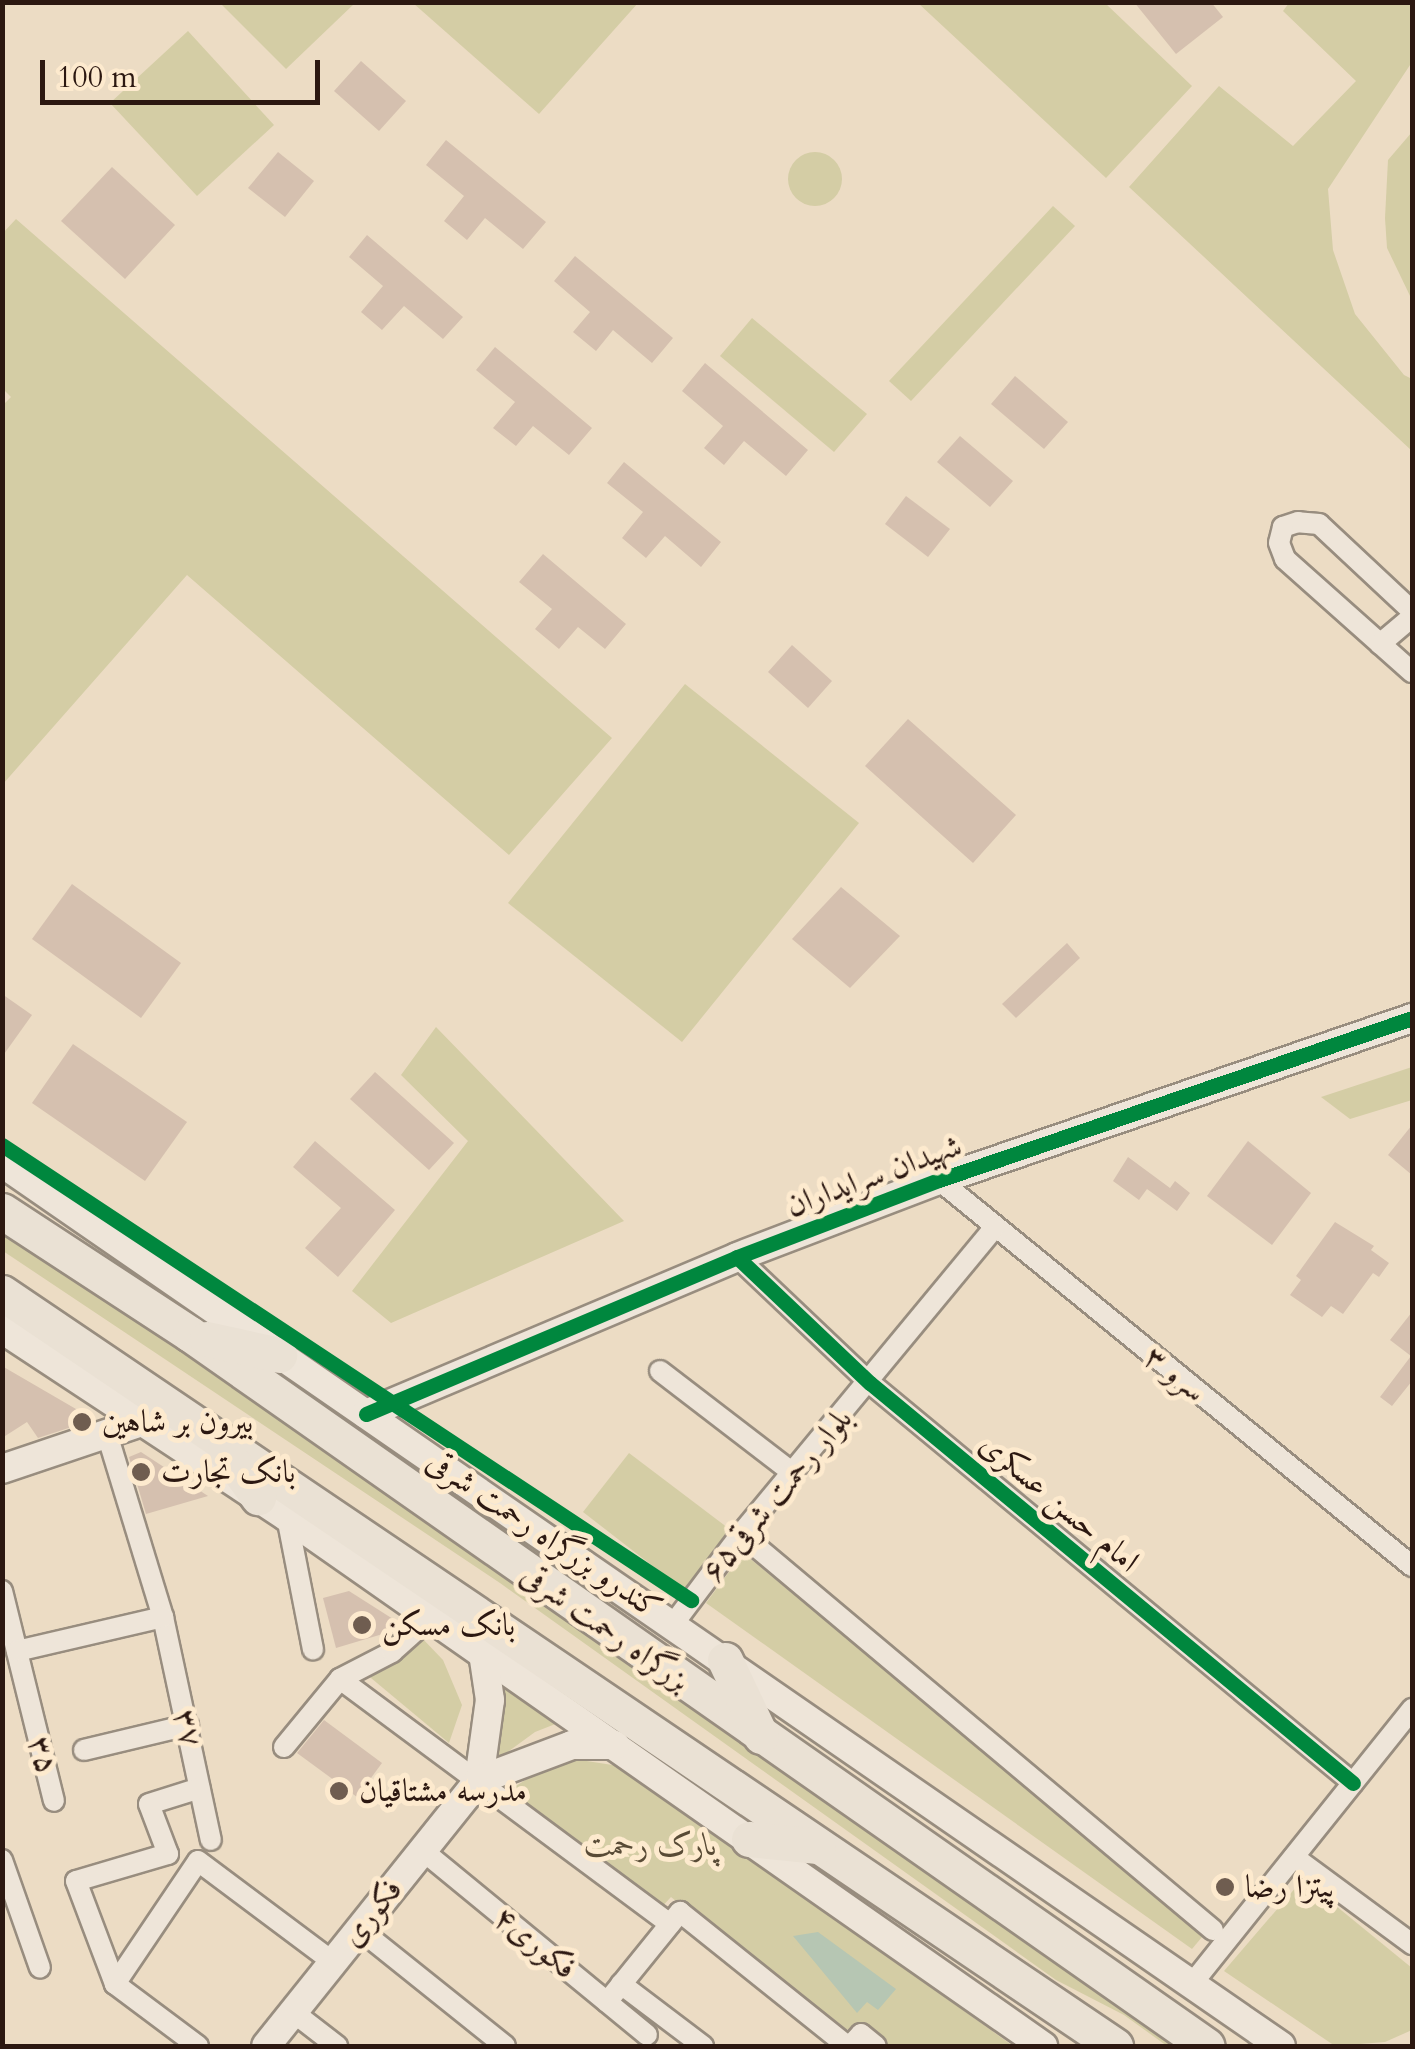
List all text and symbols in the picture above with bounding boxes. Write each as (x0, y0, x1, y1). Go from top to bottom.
scale bar (45, 40, 325, 102)
text: 100 m (57, 57, 137, 98)
street label: شهیدان سرایداران (781, 1127, 967, 1225)
street label: سرو ۳ (1136, 1337, 1214, 1411)
street label: بلوار رحمت شرقی۶۵ (693, 1400, 861, 1590)
place label: بیرون بر شاهین (102, 1403, 253, 1441)
marker: بیرون بر شاهین (71, 1411, 93, 1433)
street label: امام حسن عسکری (971, 1425, 1147, 1581)
street label: کندرو بزرگراه رحمت شرقی (419, 1442, 669, 1628)
place label: بانک تجارت (161, 1453, 296, 1491)
marker: بانک تجارت (130, 1461, 152, 1483)
street label: بزرگراه رحمت شرقی (513, 1556, 697, 1700)
place label: بانک مسکن (382, 1606, 515, 1644)
marker: بانک مسکن (351, 1614, 373, 1636)
street label: ۳۷ (165, 1706, 211, 1750)
street label: ۳۵ (20, 1732, 66, 1778)
place label: مدرسه مشتاقیان (359, 1772, 527, 1810)
marker: مدرسه مشتاقیان (328, 1780, 350, 1802)
park label: پارک رحمت (584, 1826, 718, 1864)
place label: پیتزا رضا (1245, 1868, 1335, 1906)
street label: فکوری (333, 1871, 411, 1955)
marker: پیتزا رضا (1214, 1876, 1236, 1898)
street label: فکوری۴ (486, 1898, 584, 1988)

